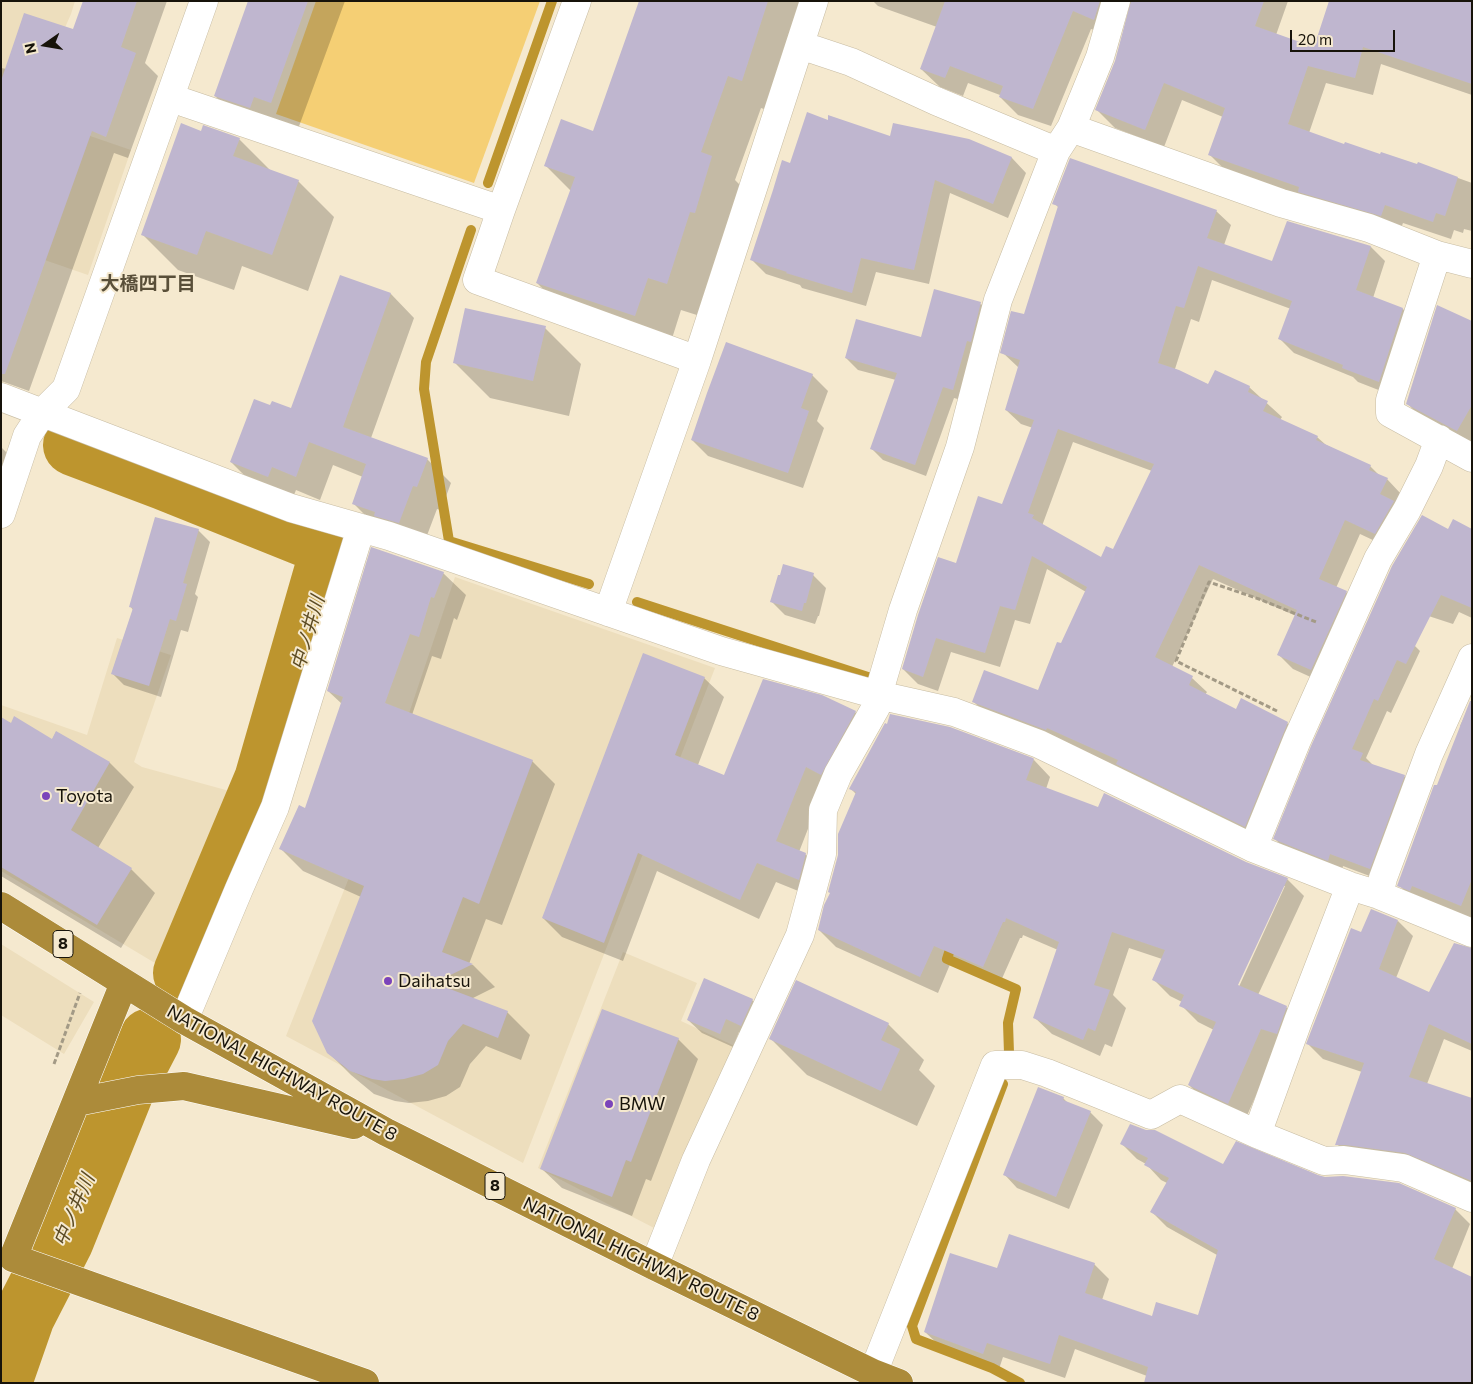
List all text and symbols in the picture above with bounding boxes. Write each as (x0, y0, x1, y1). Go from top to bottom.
north arrow (20, 20, 70, 70)
scale bar (1293, 20, 1398, 52)
text: 20 m (1298, 30, 1332, 48)
text: N (20, 41, 39, 56)
district label: 大橋四丁目 (101, 273, 195, 295)
water label: 中ノ井川 (287, 593, 329, 673)
place label: Toyota (56, 785, 113, 807)
marker: Toyota (40, 790, 52, 802)
road number: 8 (53, 931, 73, 958)
place label: Daihatsu (398, 970, 471, 992)
marker: Daihatsu (382, 975, 394, 987)
street label: NATIONAL HIGHWAY ROUTE 8 (163, 1001, 401, 1145)
place label: BMW (619, 1093, 665, 1115)
marker: BMW (603, 1098, 615, 1110)
water label: 中ノ井川 (49, 1171, 99, 1249)
road number: 8 (485, 1172, 505, 1200)
street label: NATIONAL HIGHWAY ROUTE 8 (519, 1192, 763, 1326)

